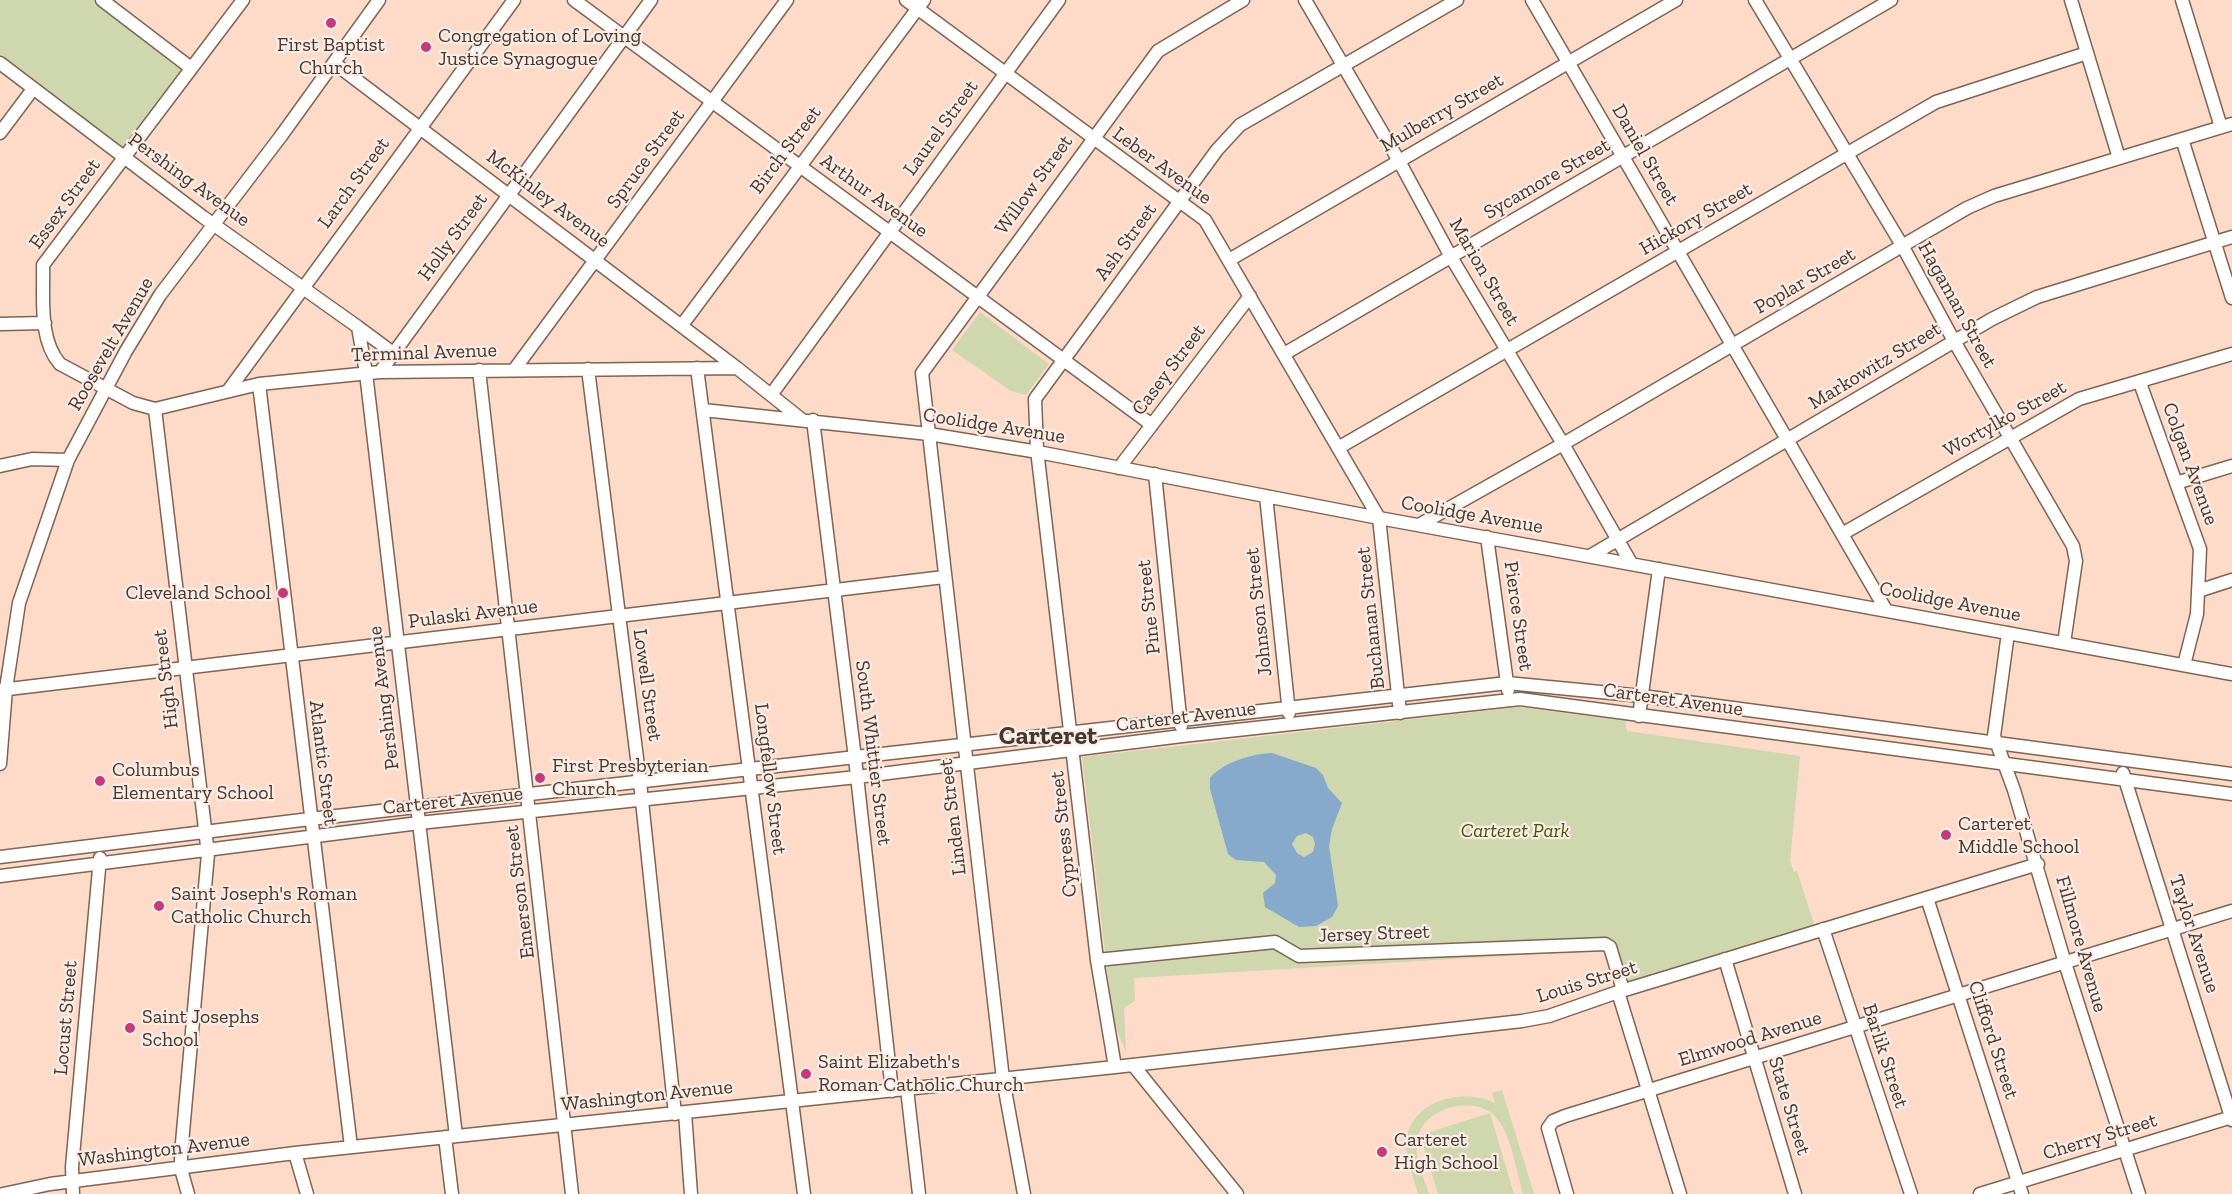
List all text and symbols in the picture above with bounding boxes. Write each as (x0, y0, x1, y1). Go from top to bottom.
marker: First Baptist Church (324, 16, 338, 30)
place label: Congregation of Loving Justice Synagogue (438, 24, 642, 71)
place label: First Baptist Church (277, 33, 385, 80)
marker: Congregation of Loving Justice Synagogue (419, 40, 433, 54)
street label: Mulberry Street (1376, 68, 1508, 158)
street label: Laurel Street (898, 76, 984, 180)
street label: Daniel Street (1606, 100, 1684, 210)
street label: Birch Street (745, 101, 827, 199)
street label: Spruce Street (602, 105, 690, 213)
street label: Leber Avenue (1108, 122, 1216, 210)
street label: Pershing Avenue (123, 128, 255, 232)
street label: Willow Street (990, 131, 1078, 239)
street label: Larch Street (313, 133, 395, 233)
street label: Sycamore Street (1480, 133, 1614, 225)
street label: McKinley Avenue (481, 145, 615, 253)
street label: Arthur Avenue (815, 149, 933, 243)
street label: Essex Street (24, 154, 106, 254)
street label: Hickory Street (1635, 177, 1757, 261)
street label: Holly Street (413, 188, 493, 286)
street label: Ash Street (1090, 198, 1162, 286)
street label: Marion Street (1444, 214, 1524, 330)
street label: Hagaman Street (1912, 238, 2002, 372)
street label: Poplar Street (1750, 242, 1860, 320)
street label: Roosevelt Avenue (63, 273, 159, 415)
street label: Markowitz Street (1804, 317, 1946, 415)
street label: Casey Street (1127, 320, 1211, 420)
street label: Terminal Avenue (351, 338, 497, 368)
street label: Wortylko Street (1939, 375, 2071, 463)
street label: Colgan Avenue (2157, 400, 2223, 528)
street label: Coolidge Avenue (921, 403, 1067, 449)
street label: Coolidge Avenue (1399, 491, 1545, 539)
street label: Johnson Street (1240, 546, 1278, 678)
street label: Buchanan Street (1352, 546, 1390, 690)
street label: Pine Street (1132, 558, 1166, 656)
street label: Pierce Street (1498, 559, 1538, 673)
street label: Coolidge Avenue (1877, 577, 2023, 627)
place label: Cleveland School (126, 581, 271, 605)
marker: Cleveland School (276, 586, 290, 600)
street label: Pulaski Avenue (407, 594, 539, 634)
street label: Pershing Avenue (363, 625, 405, 771)
street label: Lowell Street (627, 627, 667, 743)
street label: High Street (148, 628, 184, 730)
street label: South Whittier Street (850, 659, 896, 847)
street label: Carteret Avenue (1602, 678, 1744, 722)
street label: Carteret Avenue (1115, 697, 1257, 737)
street label: Atlantic Street (303, 699, 343, 827)
street label: Longfellow Street (749, 702, 791, 856)
district label: Carteret (999, 721, 1097, 753)
place label: First Presbyterian Church (552, 754, 708, 801)
street label: Linden Street (934, 757, 972, 877)
place label: Columbus Elementary School (112, 758, 274, 805)
street label: Cypress Street (1045, 770, 1083, 898)
marker: First Presbyterian Church (533, 771, 547, 785)
marker: Columbus Elementary School (93, 774, 107, 788)
street label: Carteret Avenue (382, 782, 524, 820)
place label: Carteret Middle School (1958, 812, 2079, 859)
park label: Carteret Park (1461, 819, 1569, 843)
street label: Emerson Street (500, 824, 540, 960)
marker: Carteret Middle School (1939, 828, 1953, 842)
street label: Taylor Avenue (2164, 872, 2224, 996)
street label: Fillmore Avenue (2050, 873, 2112, 1015)
place label: Saint Joseph's Roman Catholic Church (171, 882, 357, 929)
marker: Saint Joseph's Roman Catholic Church (152, 899, 166, 913)
street label: Jersey Street (1318, 920, 1430, 948)
street label: Louis Street (1534, 955, 1640, 1009)
street label: Locust Street (49, 960, 83, 1076)
street label: Clifford Street (1963, 978, 2023, 1102)
street label: Barlik Street (1857, 1001, 1913, 1111)
place label: Saint Josephs School (142, 1005, 259, 1052)
street label: Elmwood Avenue (1676, 1006, 1824, 1072)
marker: Saint Josephs School (123, 1021, 137, 1035)
place label: Saint Elizabeth's Roman Catholic Church (818, 1050, 1024, 1097)
street label: State Street (1763, 1054, 1815, 1158)
marker: Saint Elizabeth's Roman Catholic Church (799, 1067, 813, 1081)
street label: Washington Avenue (560, 1075, 734, 1117)
street label: Cherry Street (2040, 1108, 2160, 1166)
street label: Washington Avenue (77, 1128, 251, 1172)
place label: Carteret High School (1394, 1128, 1498, 1175)
marker: Carteret High School (1375, 1145, 1389, 1159)

